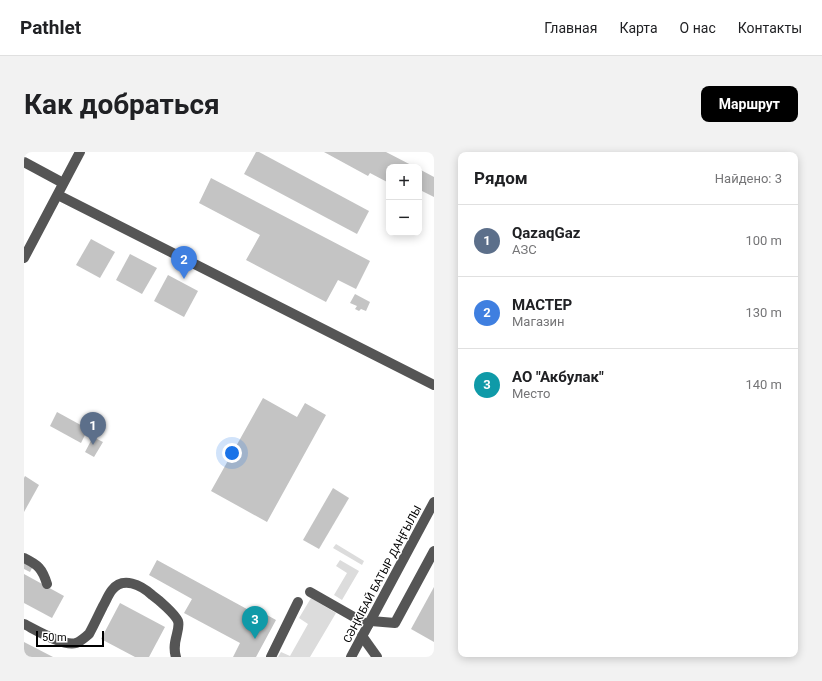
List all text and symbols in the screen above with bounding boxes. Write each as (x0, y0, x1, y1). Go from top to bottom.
text: Pathlet (20, 16, 81, 39)
text: Главная (544, 20, 597, 36)
text: Карта (619, 20, 658, 36)
text: О нас (680, 20, 716, 36)
text: Контакты (738, 20, 802, 36)
button: Маршрут (701, 86, 798, 122)
text: Как добраться (24, 88, 220, 121)
map controls (386, 164, 422, 236)
button: + (386, 164, 422, 200)
text: Рядом (474, 168, 528, 188)
text: Найдено: 3 (715, 171, 782, 186)
button: − (386, 200, 422, 236)
text: QazaqGaz (512, 224, 580, 242)
text: 1 (483, 233, 491, 248)
text: 100 m (745, 233, 782, 248)
text: АЗС (512, 242, 537, 257)
pin: 2 (171, 246, 197, 279)
text: МАСТЕР (512, 296, 572, 314)
text: 2 (483, 305, 491, 320)
text: 130 m (745, 305, 782, 320)
text: Магазин (512, 314, 565, 329)
text: АО "Акбулак" (512, 368, 604, 386)
text: 3 (483, 377, 491, 392)
text: 140 m (745, 377, 782, 392)
text: Место (512, 386, 550, 401)
pin: 1 (80, 412, 106, 445)
your location (222, 443, 242, 463)
street label: СӘҢКІБАЙ БАТЫР ДАҢҒЫЛЫ (341, 503, 424, 645)
pin: 3 (242, 606, 268, 639)
scale bar (36, 629, 104, 648)
text: 50 m (42, 631, 67, 644)

